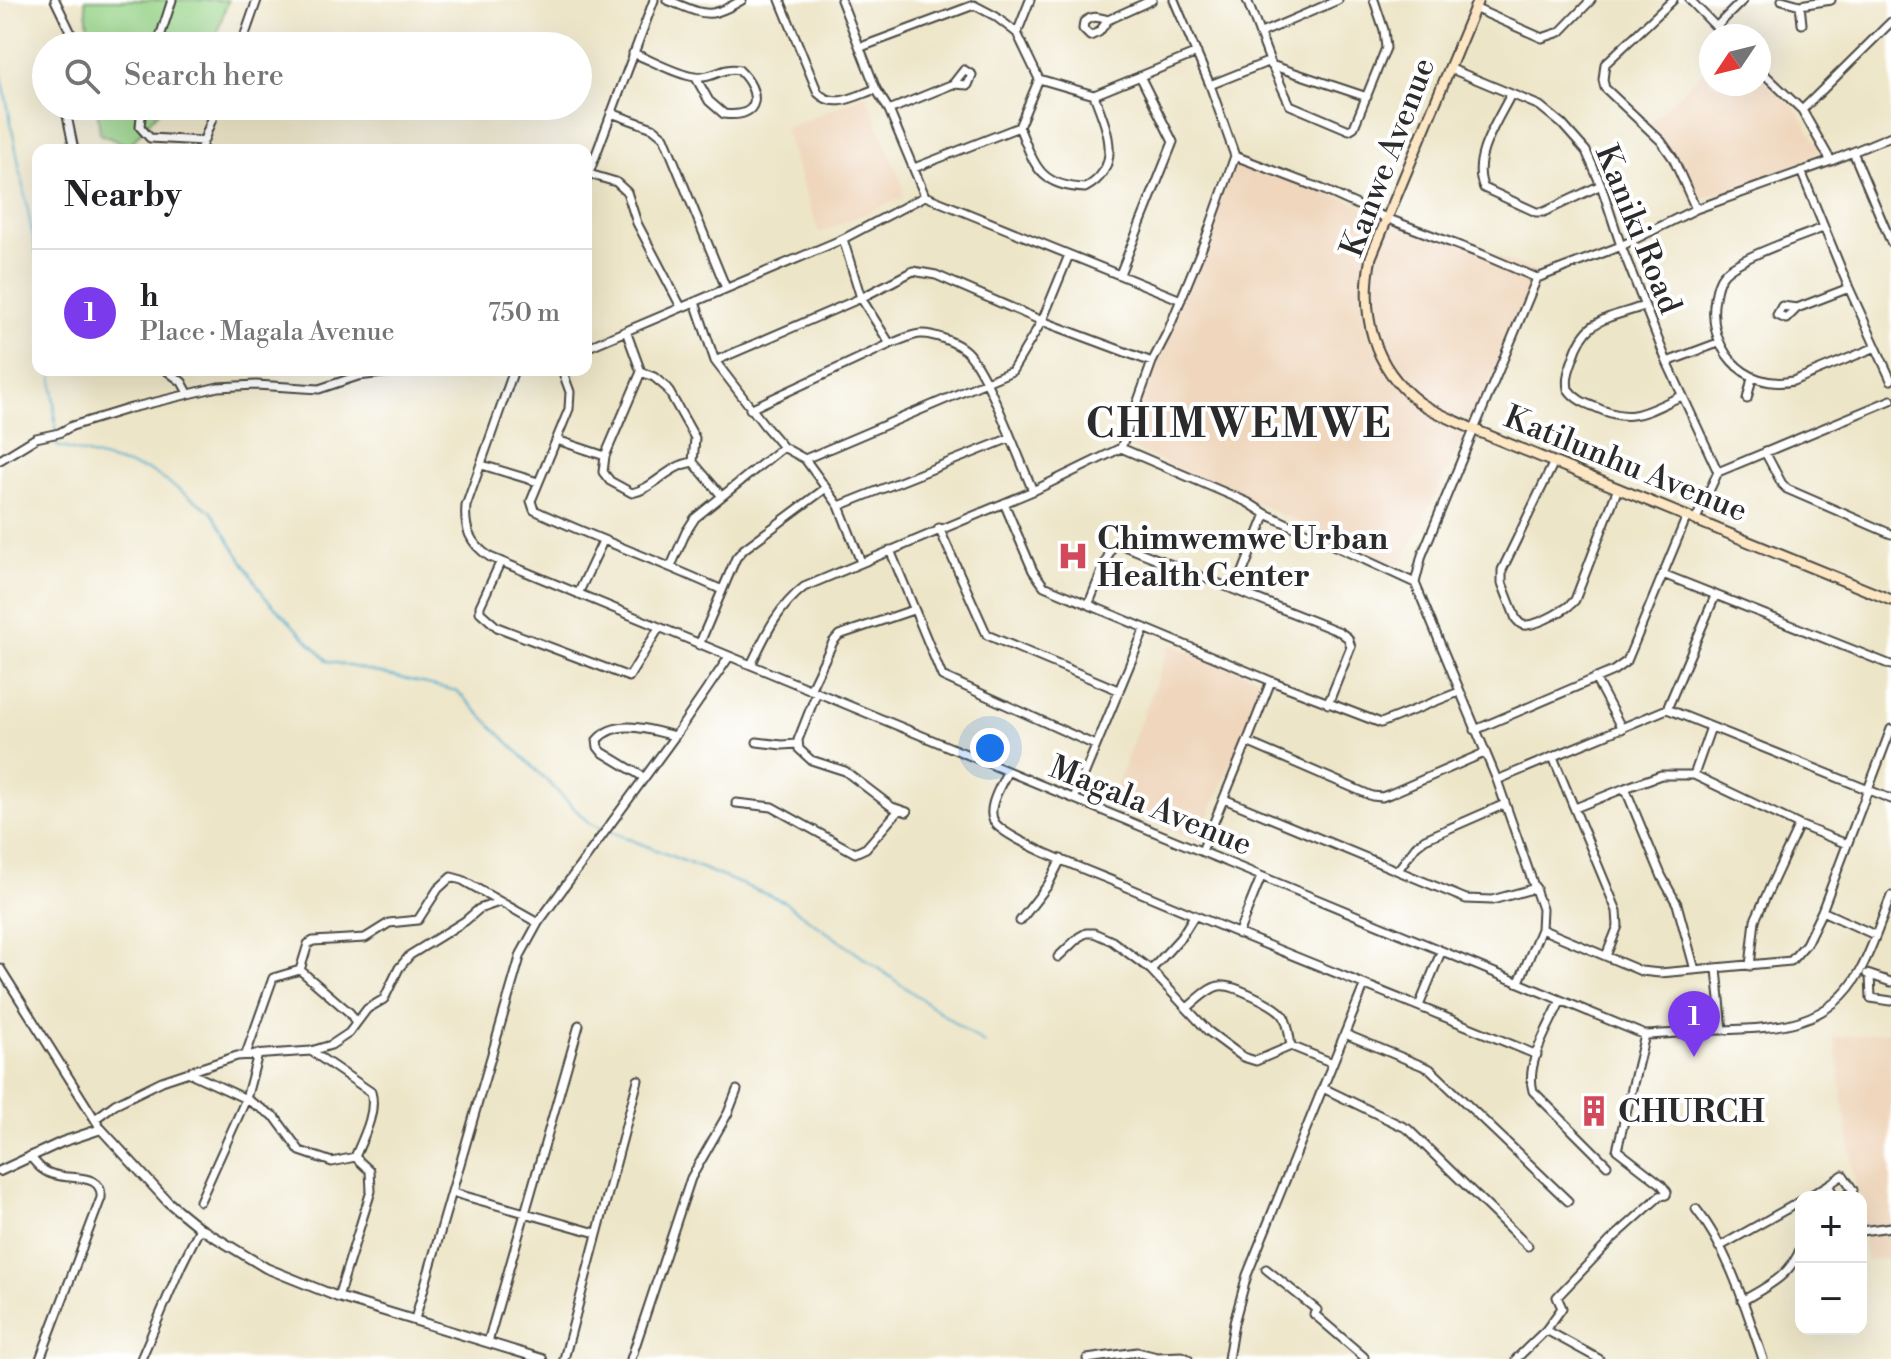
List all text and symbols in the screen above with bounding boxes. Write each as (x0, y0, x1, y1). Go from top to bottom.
north arrow (1699, 24, 1771, 96)
search box (32, 32, 592, 120)
street label: Kanwe Avenue (1332, 52, 1444, 263)
icon: search (60, 54, 104, 98)
text: Search here (124, 57, 284, 95)
street label: Kaniki Road (1586, 139, 1690, 320)
text: Nearby (64, 175, 182, 217)
text: h (140, 278, 159, 316)
text: 1 (84, 297, 96, 329)
text: 750 m (488, 297, 560, 329)
text: Place · Magala Avenue (140, 316, 395, 348)
street label: Katilunhu Avenue (1498, 397, 1753, 531)
district label: CHIMWEMWE (1086, 400, 1392, 450)
place label: Chimwemwe Urban Health Center (1097, 519, 1388, 596)
hospital icon: Chimwemwe Urban Health Center (1056, 539, 1090, 573)
your location (970, 728, 1010, 768)
street label: Magala Avenue (1043, 747, 1258, 865)
pin: 1 (1668, 991, 1720, 1057)
place label: CHURCH (1618, 1092, 1765, 1132)
building icon: CHURCH (1577, 1094, 1611, 1128)
map controls (1795, 1191, 1867, 1335)
button: + (1795, 1191, 1867, 1263)
button: − (1795, 1263, 1867, 1335)

